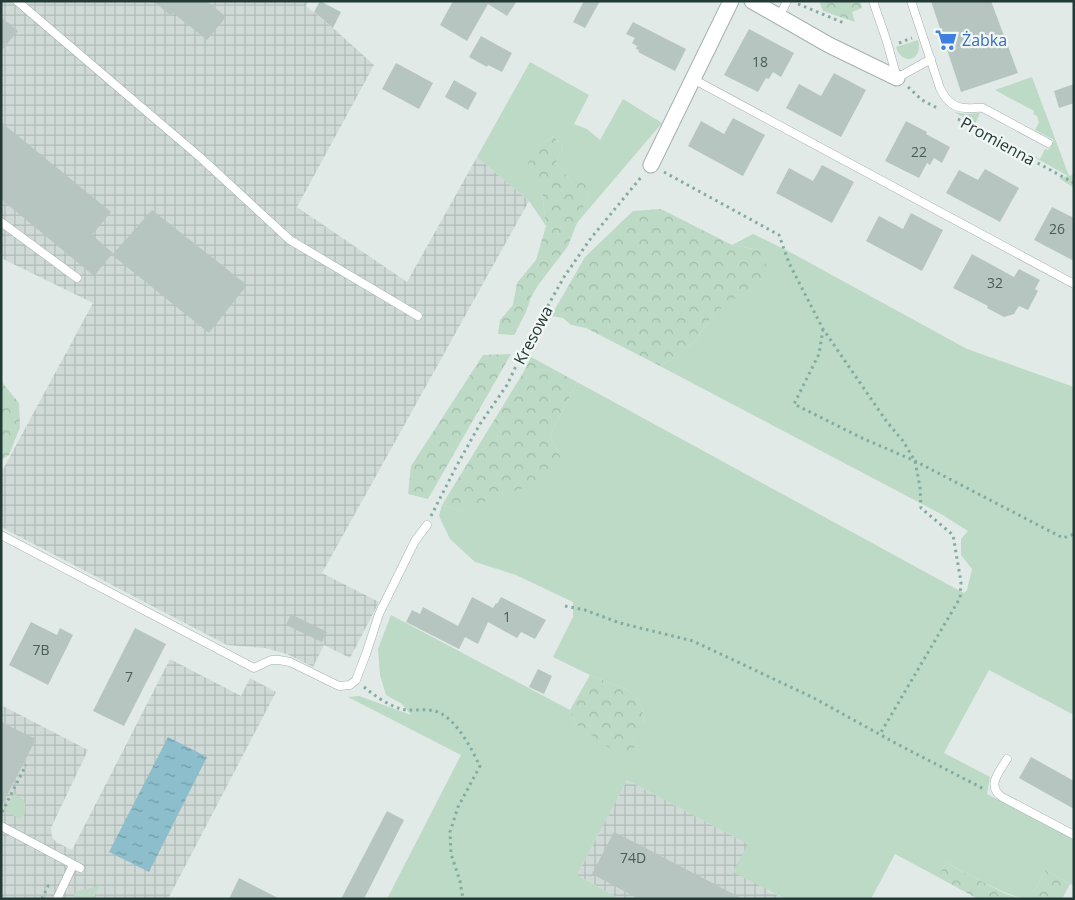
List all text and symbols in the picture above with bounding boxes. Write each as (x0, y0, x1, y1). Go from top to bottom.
supermarket icon: Żabka (933, 27, 959, 53)
place label: Żabka (962, 29, 1007, 51)
house number: 18 (752, 52, 768, 71)
street label: Promienna (957, 111, 1039, 171)
house number: 22 (911, 142, 927, 161)
house number: 26 (1049, 219, 1065, 238)
house number: 32 (987, 273, 1003, 292)
street label: Kresowa (508, 302, 558, 368)
house number: 1 (503, 607, 511, 626)
house number: 7B (32, 640, 50, 659)
house number: 7 (125, 667, 133, 686)
house number: 74D (620, 848, 646, 867)

